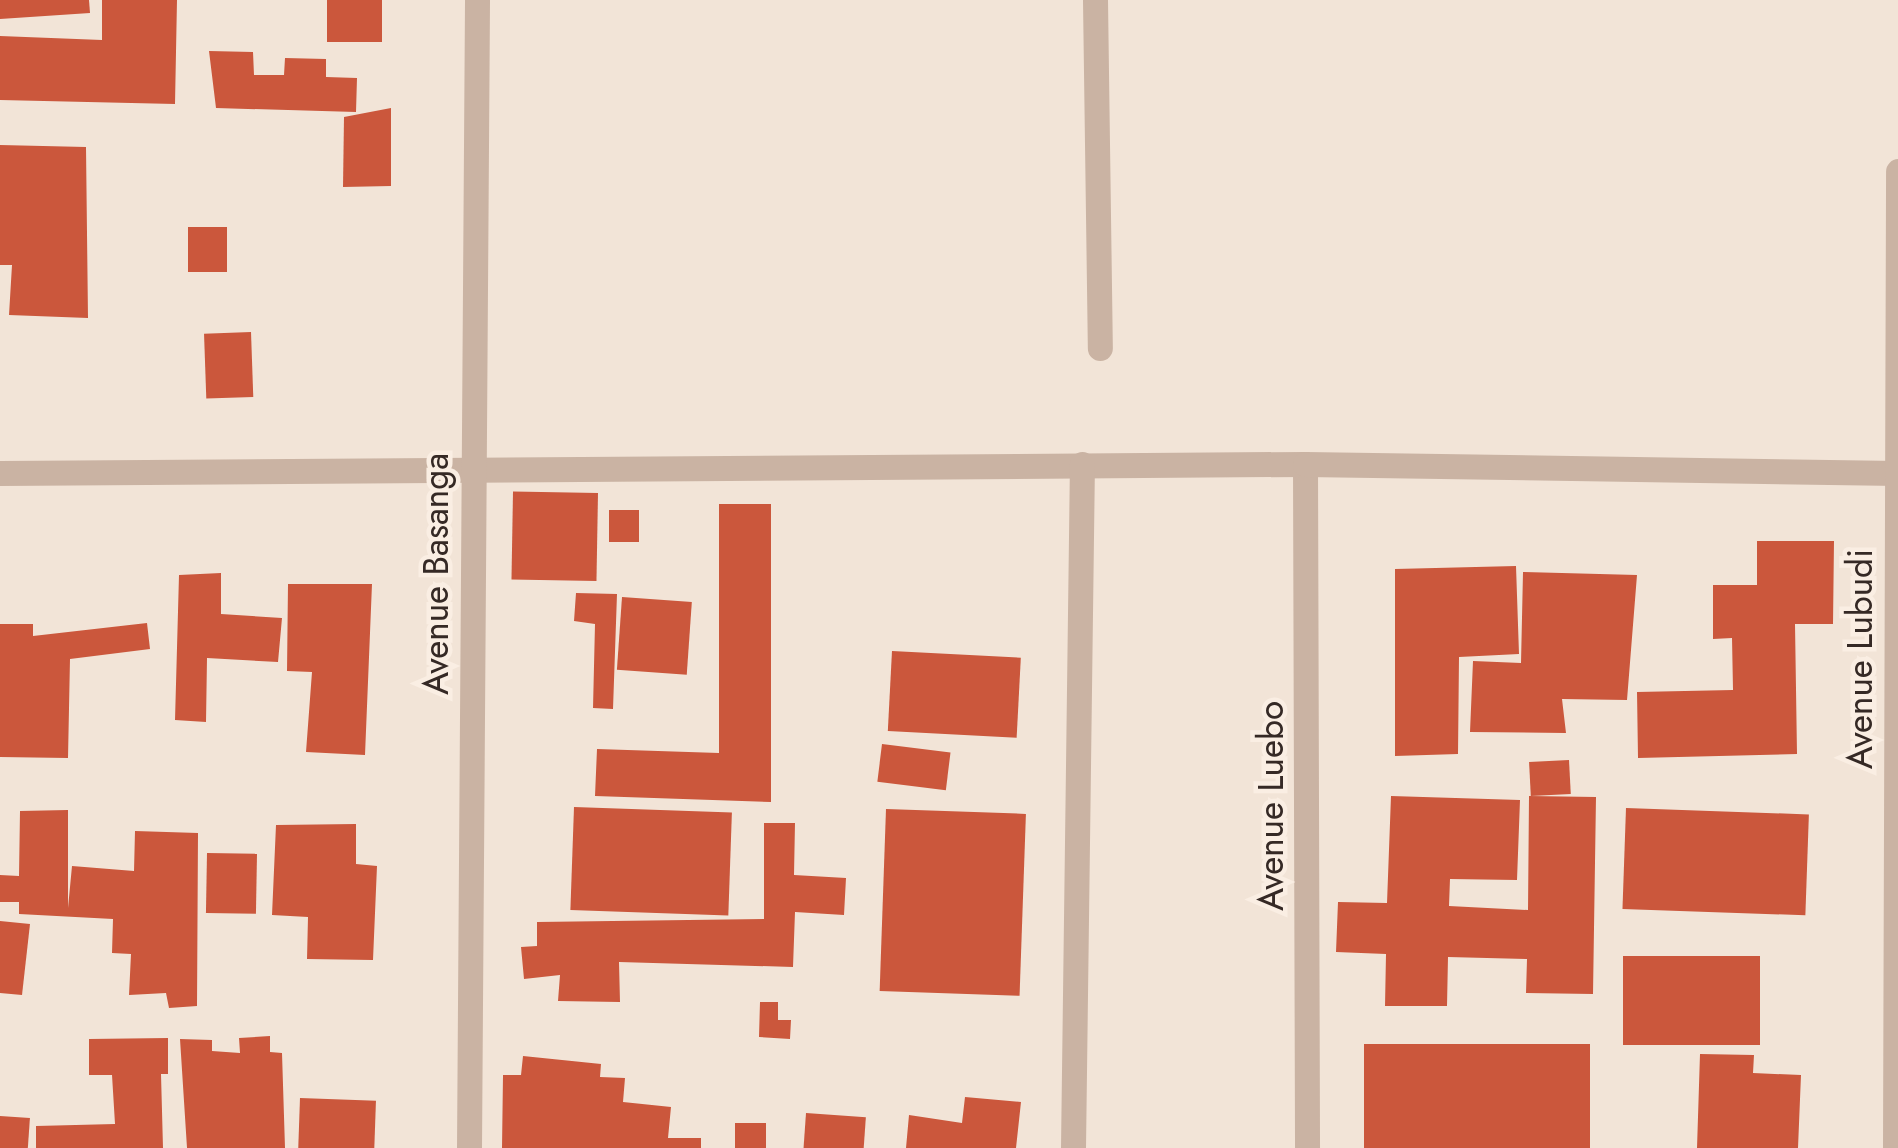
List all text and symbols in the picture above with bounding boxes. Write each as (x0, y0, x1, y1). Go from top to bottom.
street label: Avenue Basanga (415, 453, 457, 695)
street label: Avenue Lubudi (1839, 549, 1881, 769)
street label: Avenue Luebo (1250, 701, 1292, 911)

